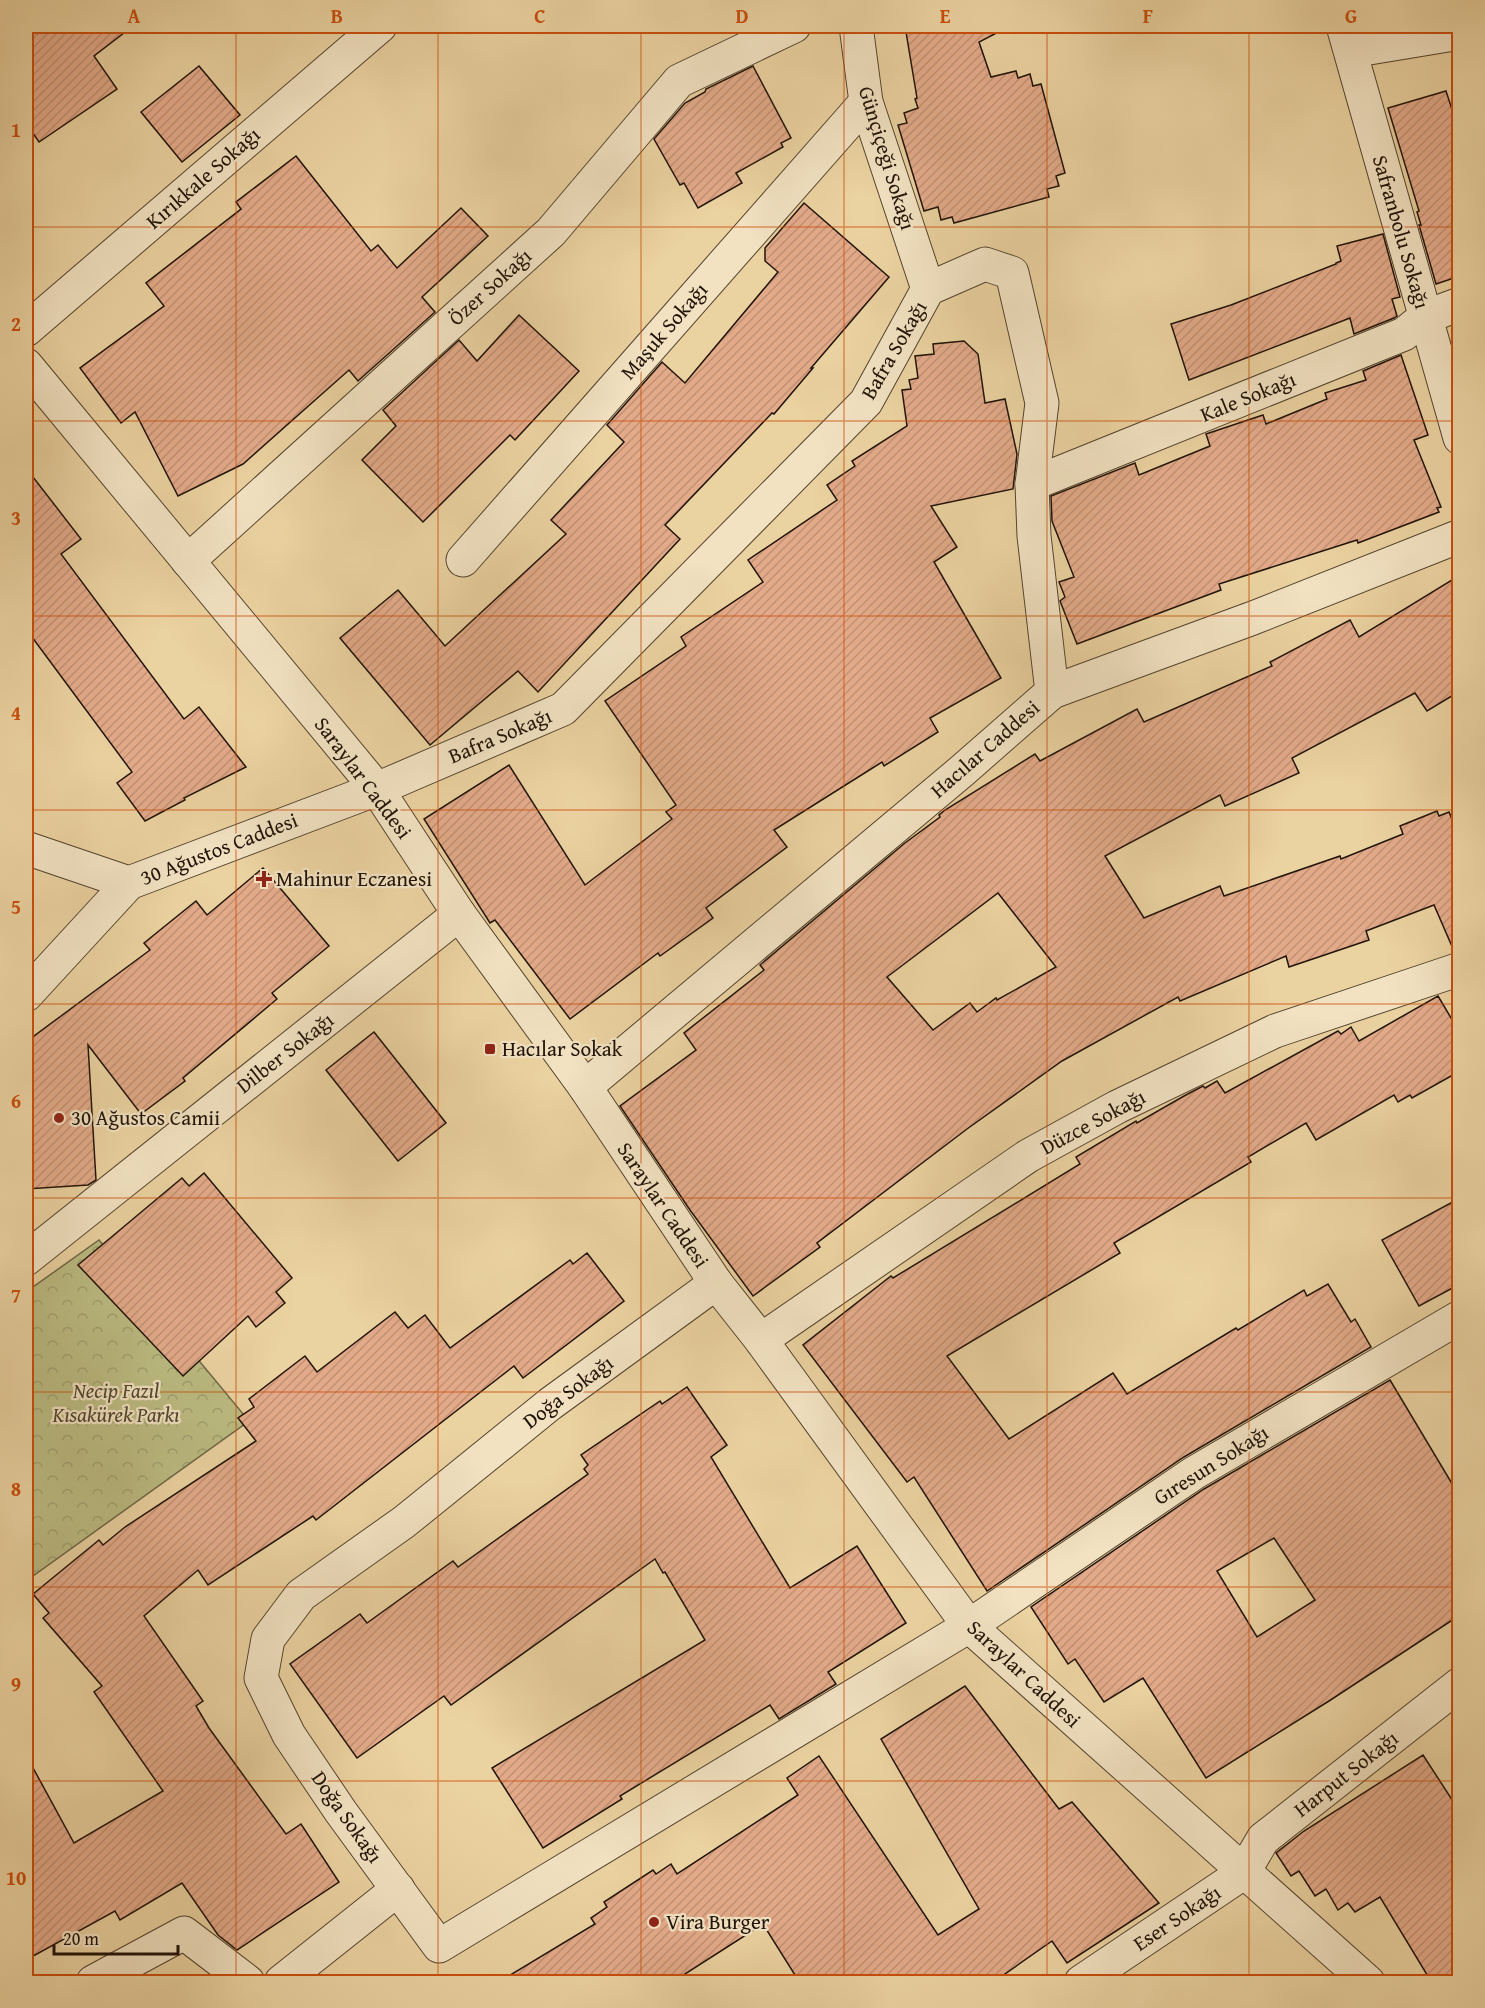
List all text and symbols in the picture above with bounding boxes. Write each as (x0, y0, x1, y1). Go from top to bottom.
text: A (128, 1, 141, 30)
text: B (331, 1, 343, 30)
text: C (534, 1, 546, 30)
text: D (735, 1, 749, 30)
text: E (940, 1, 951, 30)
text: F (1143, 1, 1153, 30)
text: G (1345, 1, 1357, 30)
street label: Günçiçeği Sokağı (851, 82, 924, 234)
text: 1 (11, 115, 21, 144)
street label: Kırıkkale Sokağı (139, 119, 267, 236)
street label: Safranbolu Sokağı (1365, 151, 1438, 312)
street label: Özer Sokağı (441, 241, 538, 333)
street label: Maşuk Sokağı (613, 275, 715, 386)
street label: Bafra Sokağı (853, 295, 934, 405)
text: 2 (11, 309, 21, 338)
street label: Kale Sokağı (1195, 363, 1300, 430)
text: 3 (11, 503, 21, 532)
street label: Hacılar Caddesi (923, 692, 1046, 805)
text: 4 (11, 698, 21, 727)
street label: Bafra Sokağı (443, 700, 556, 771)
street label: Saraylar Caddesi (307, 710, 420, 845)
street label: 30 Ağustos Caddesi (135, 804, 302, 893)
place label: Mahinur Eczanesi (276, 863, 432, 894)
marker: Mahinur Eczanesi (257, 872, 271, 886)
text: 5 (11, 892, 21, 921)
street label: Dilber Sokağı (229, 1004, 340, 1101)
place label: Hacılar Sokak (502, 1033, 623, 1064)
marker: Hacılar Sokak (483, 1042, 497, 1056)
street label: Düzce Sokağı (1035, 1081, 1151, 1162)
text: 6 (11, 1086, 21, 1115)
place label: 30 Ağustos Camii (71, 1102, 220, 1133)
marker: 30 Ağustos Camii (52, 1111, 66, 1125)
street label: Saraylar Caddesi (610, 1136, 717, 1274)
text: 7 (11, 1280, 21, 1309)
street label: Doğa Sokağı (516, 1347, 620, 1436)
park label: Necip Fazıl Kısakürek Parkı (52, 1375, 179, 1430)
street label: Gıresun Sokağı (1147, 1417, 1274, 1512)
text: 8 (11, 1474, 21, 1503)
street label: Saraylar Caddesi (960, 1613, 1088, 1735)
text: 9 (11, 1669, 21, 1698)
street label: Harput Sokağı (1287, 1723, 1405, 1824)
street label: Doğa Sokağı (304, 1764, 391, 1869)
text: 10 (6, 1863, 26, 1892)
street label: Eser Sokağı (1127, 1877, 1227, 1958)
place label: Vira Burger (666, 1906, 770, 1937)
marker: Vira Burger (647, 1915, 661, 1929)
scale bar (54, 1918, 178, 1956)
text: 20 m (63, 1925, 99, 1952)

